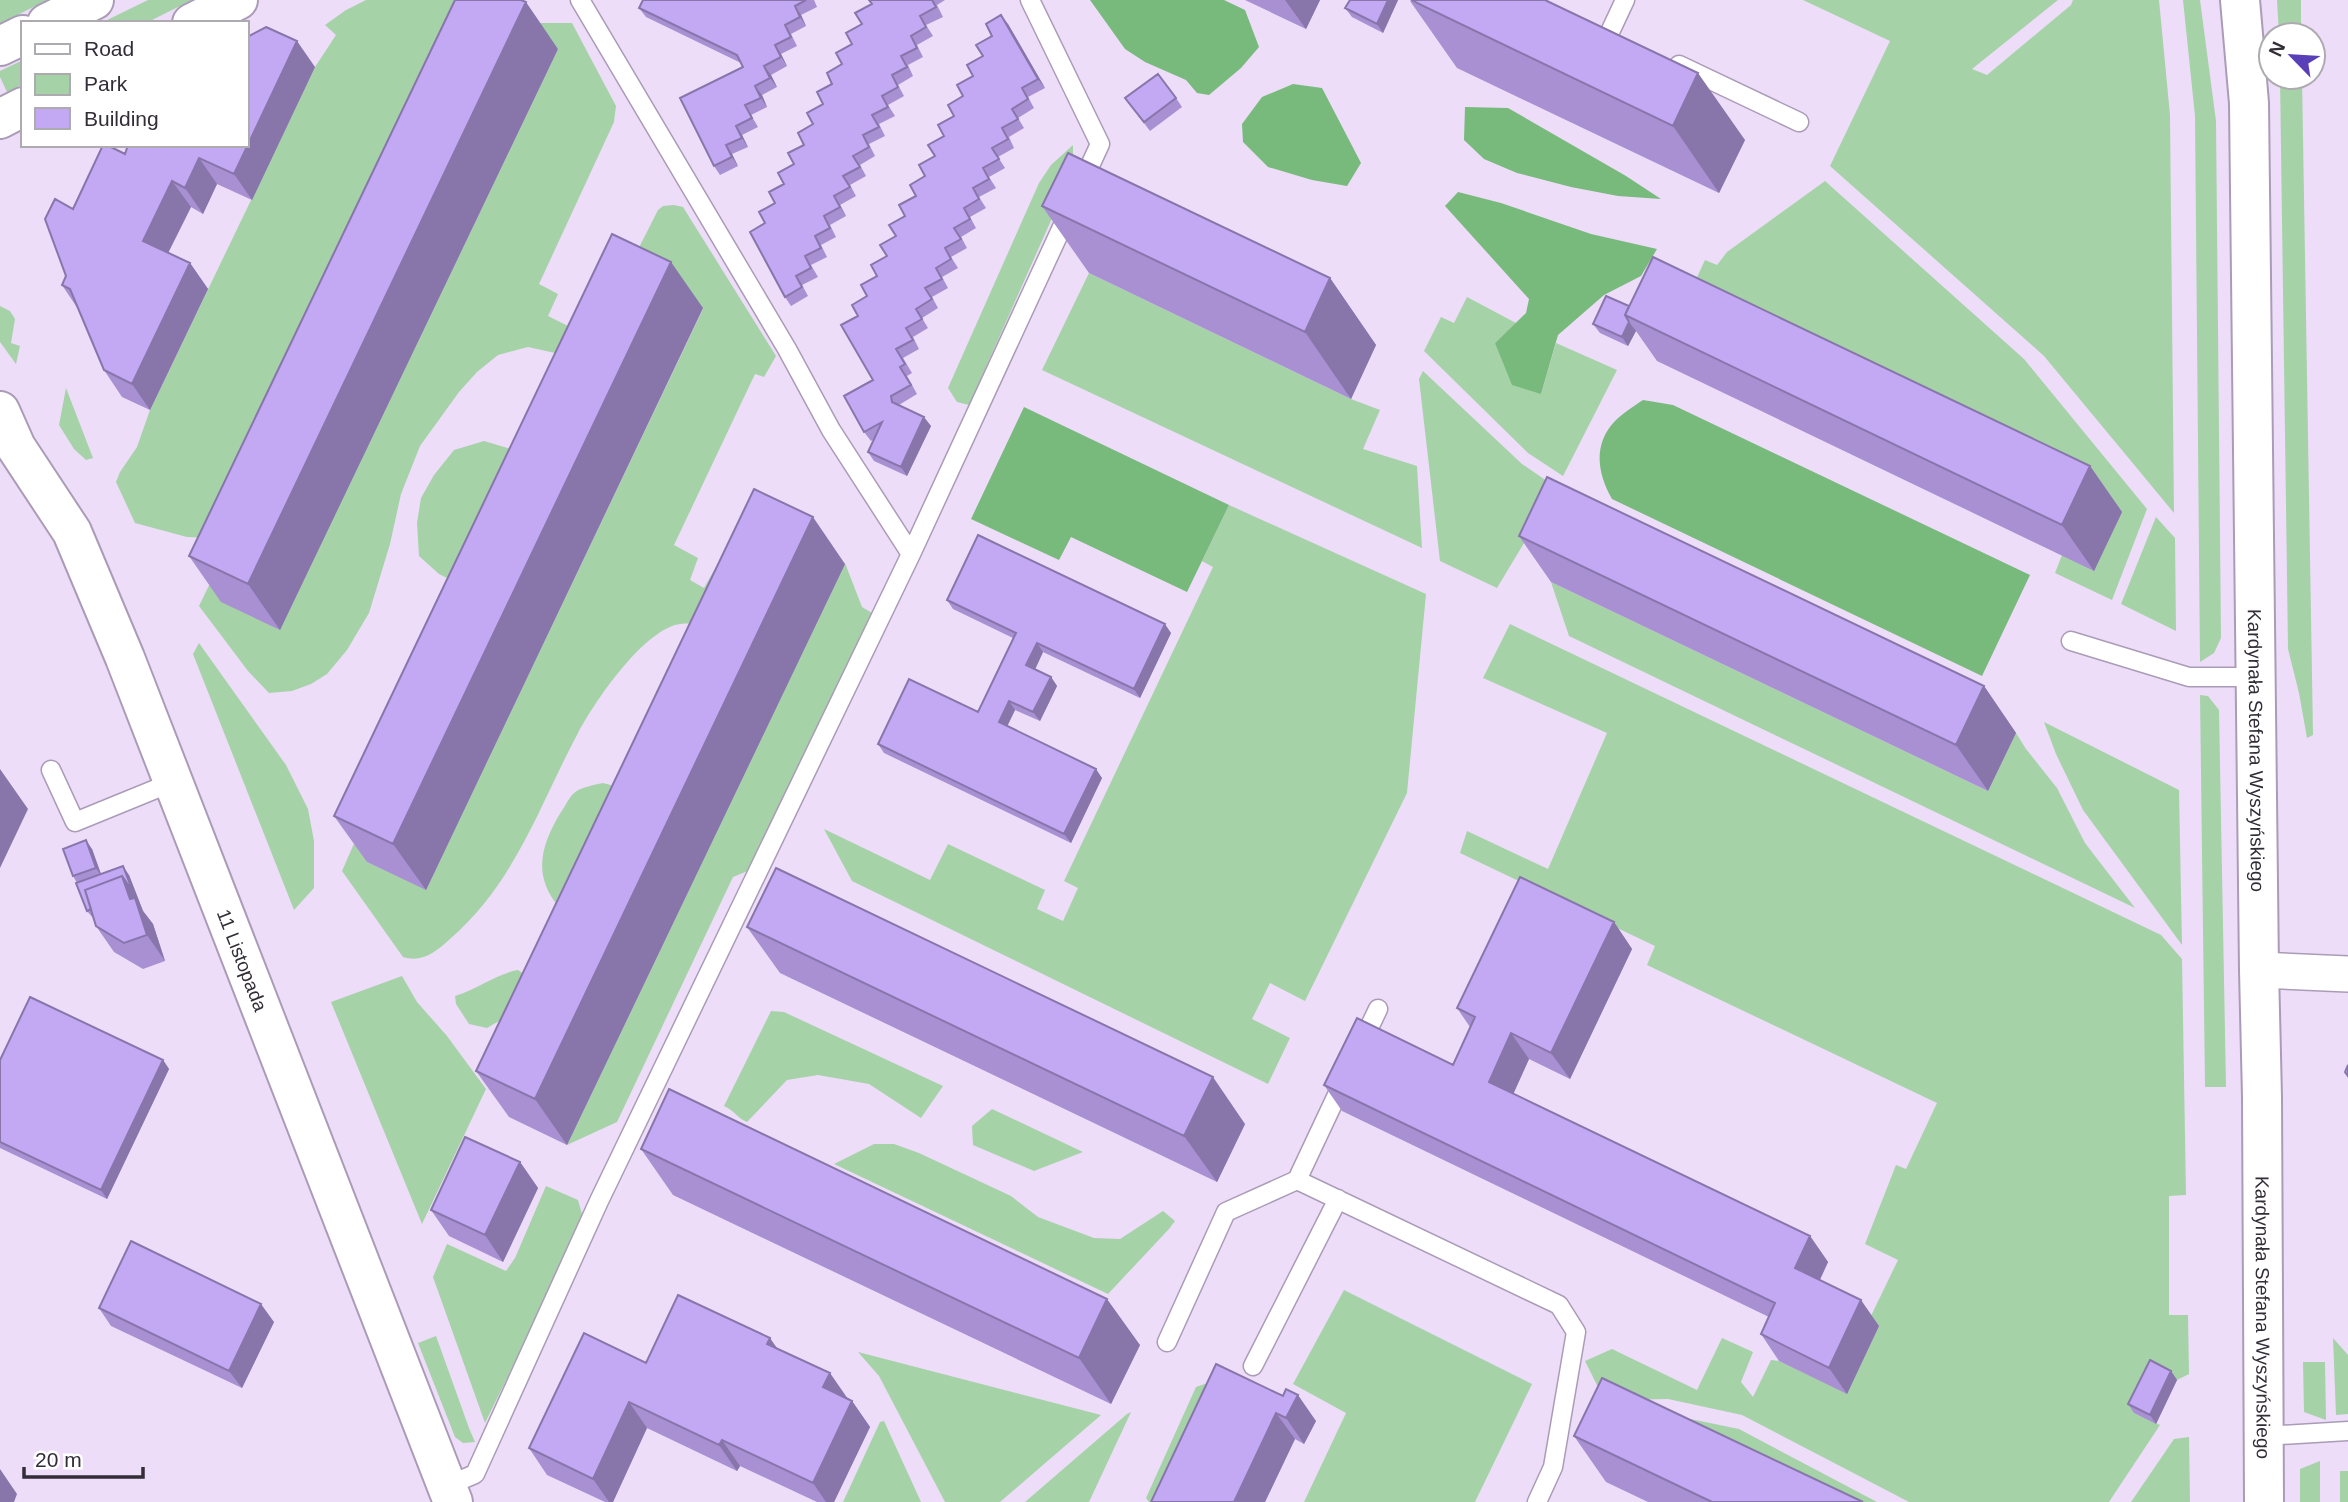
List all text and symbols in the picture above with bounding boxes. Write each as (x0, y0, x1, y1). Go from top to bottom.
legend (21, 21, 248, 147)
north arrow (2257, 21, 2327, 91)
text: Road (84, 37, 134, 60)
text: N (2265, 38, 2289, 60)
text: Park (84, 72, 128, 95)
text: Building (84, 107, 159, 130)
street label: Kardynała Stefana Wyszyńskiego (2244, 609, 2269, 892)
street label: 11 Listopada (213, 906, 272, 1014)
street label: Kardynała Stefana Wyszyńskiego (2252, 1176, 2274, 1459)
scale bar (24, 1436, 144, 1480)
text: 20 m (35, 1448, 82, 1471)

